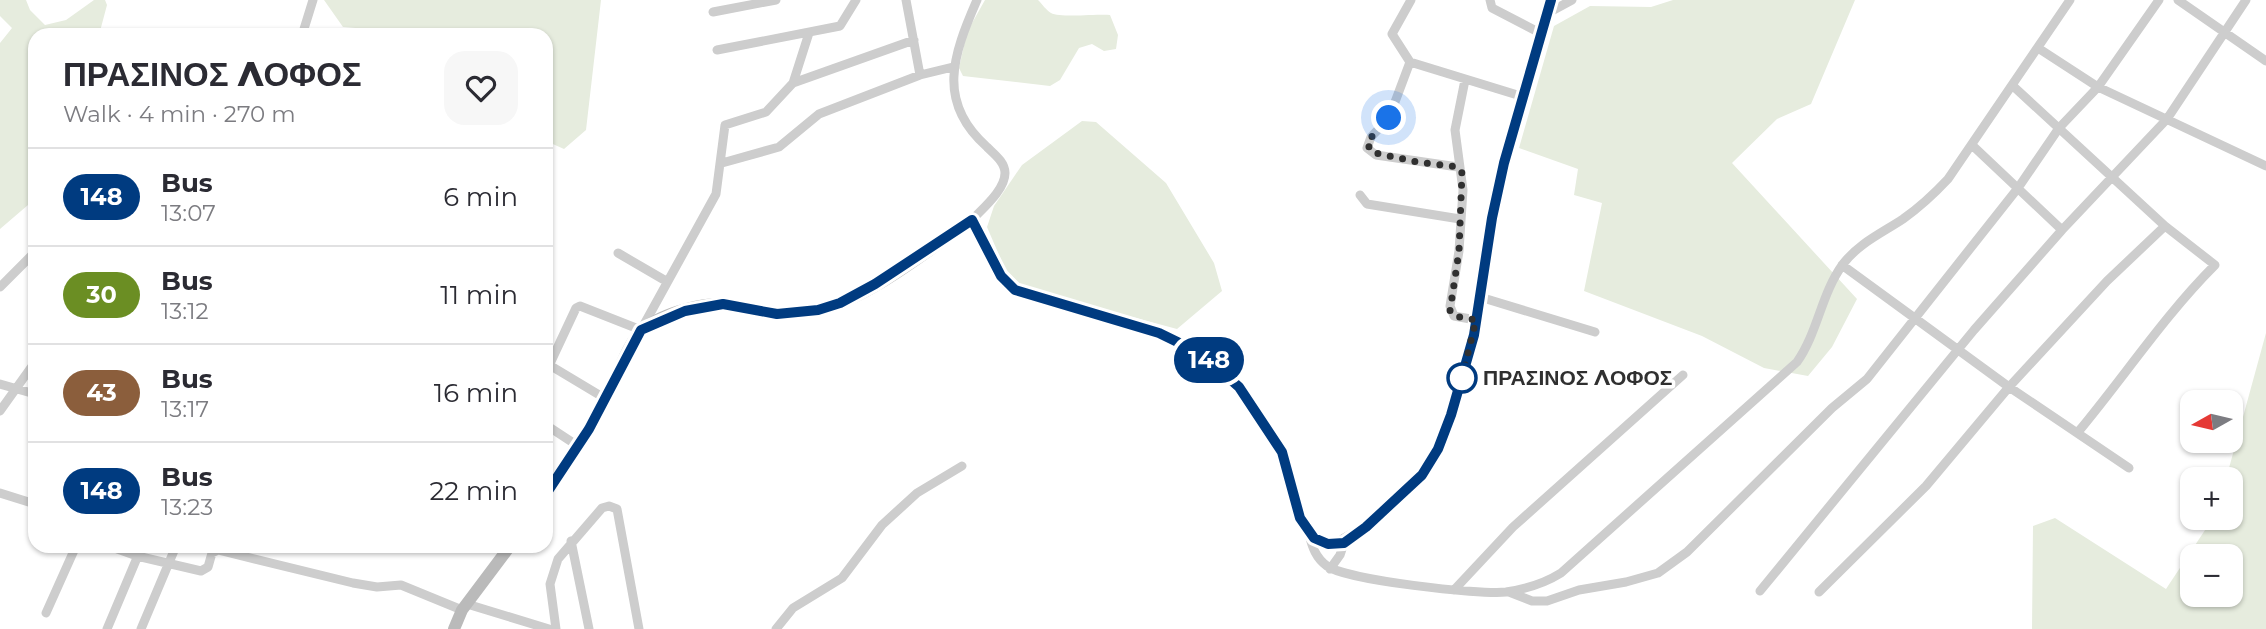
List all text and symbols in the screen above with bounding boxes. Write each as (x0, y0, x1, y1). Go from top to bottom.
button: heart (444, 51, 518, 125)
text: ΠΡΑΣΙΝΟΣ ΛΟΦΟΣ (63, 54, 362, 94)
text: Walk · 4 min · 270 m (63, 100, 296, 128)
your location (1371, 100, 1406, 135)
text: Bus (161, 167, 213, 199)
text: 6 min (443, 181, 518, 213)
text: 148 (80, 182, 123, 211)
text: 13:07 (161, 199, 216, 227)
text: Bus (161, 265, 213, 297)
text: 11 min (440, 279, 518, 311)
text: 30 (86, 280, 117, 309)
text: 13:12 (161, 297, 209, 325)
line badge: 148 (1169, 337, 1249, 383)
text: 148 (1188, 345, 1230, 374)
text: Bus (161, 363, 213, 395)
marker: ΠΡΑΣΙΝΟΣ ΛΟΦΟΣ (1447, 363, 1477, 393)
place label: ΠΡΑΣΙΝΟΣ ΛΟΦΟΣ (1483, 365, 1672, 390)
text: 16 min (434, 377, 518, 409)
text: 43 (86, 378, 117, 407)
north arrow (2180, 390, 2244, 453)
map controls (2180, 390, 2243, 607)
text: 13:17 (161, 395, 209, 423)
text: Bus (161, 461, 213, 493)
button: + (2180, 467, 2243, 530)
text: 22 min (429, 475, 518, 507)
text: 148 (80, 476, 123, 505)
text: 13:23 (161, 493, 213, 521)
button: − (2180, 544, 2243, 607)

